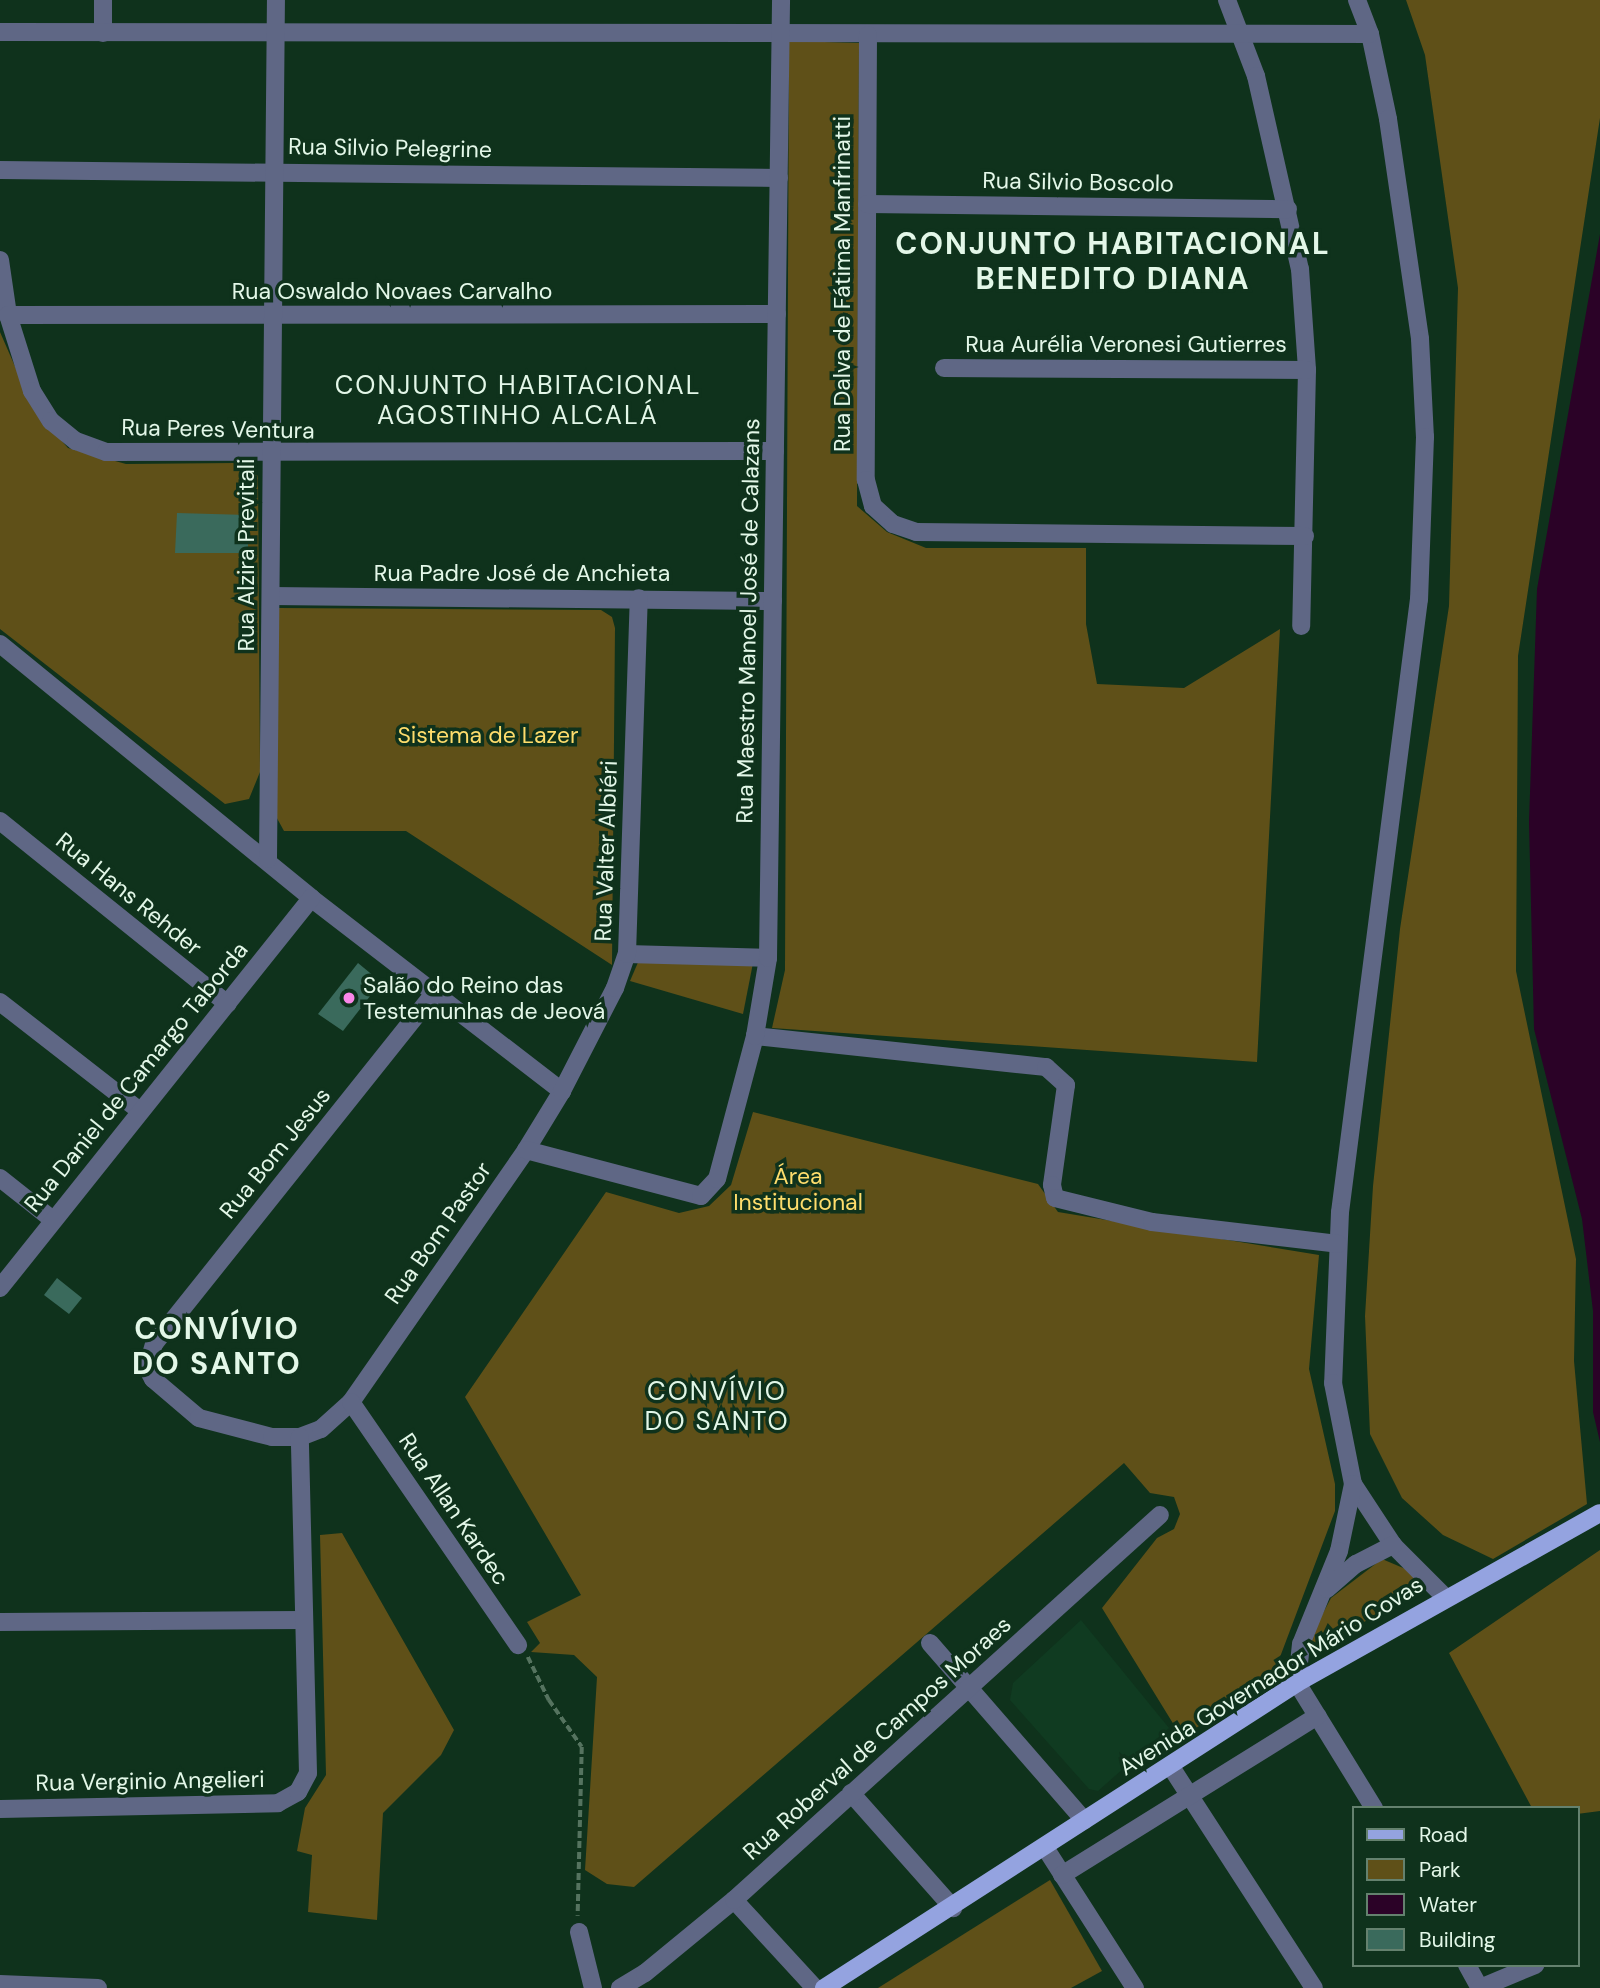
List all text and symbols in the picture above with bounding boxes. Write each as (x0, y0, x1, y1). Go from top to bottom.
street label: Rua Dalva de Fátima Manfrinatti (828, 116, 856, 452)
street label: Rua Silvio Pelegrine (288, 132, 492, 164)
street label: Rua Silvio Boscolo (982, 167, 1174, 197)
district label: CONJUNTO HABITACIONAL BENEDITO DIANA (898, 226, 1328, 296)
street label: Rua Oswaldo Novaes Carvalho (232, 277, 552, 305)
street label: Rua Aurélia Veronesi Gutierres (965, 330, 1287, 358)
district label: CONJUNTO HABITACIONAL AGOSTINHO ALCALÁ (337, 370, 699, 432)
street label: Rua Peres Ventura (121, 414, 315, 444)
street label: Rua Maestro Manoel José de Calazans (731, 418, 765, 824)
street label: Rua Alzira Previtali (232, 459, 260, 651)
street label: Rua Padre José de Anchieta (374, 559, 670, 587)
park label: Sistema de Lazer (397, 721, 579, 749)
street label: Rua Valter Albiéri (589, 760, 623, 942)
street label: Rua Hans Rehder (50, 827, 208, 961)
street label: Rua Daniel de Camargo Taborda (18, 936, 254, 1218)
place label: Salão do Reino das Testemunhas de Jeová (363, 971, 605, 1025)
marker: Salão do Reino das Testemunhas de Jeová (341, 990, 357, 1006)
street label: Rua Bom Jesus (214, 1082, 336, 1224)
street label: Rua Bom Pastor (379, 1157, 497, 1309)
park label: Área Institucional (733, 1162, 863, 1216)
district label: CONVÍVIO DO SANTO (133, 1311, 301, 1382)
district label: CONVÍVIO DO SANTO (645, 1376, 789, 1438)
street label: Rua Allan Kardec (393, 1428, 515, 1590)
street label: Avenida Governador Mário Covas (1114, 1571, 1428, 1781)
street label: Rua Roberval de Campos Moraes (737, 1610, 1017, 1866)
street label: Rua Verginio Angelieri (35, 1765, 265, 1797)
legend (1352, 1806, 1579, 1967)
text: Road (1419, 1821, 1468, 1849)
text: Park (1419, 1856, 1460, 1884)
text: Water (1419, 1891, 1477, 1919)
text: Building (1419, 1926, 1495, 1954)

